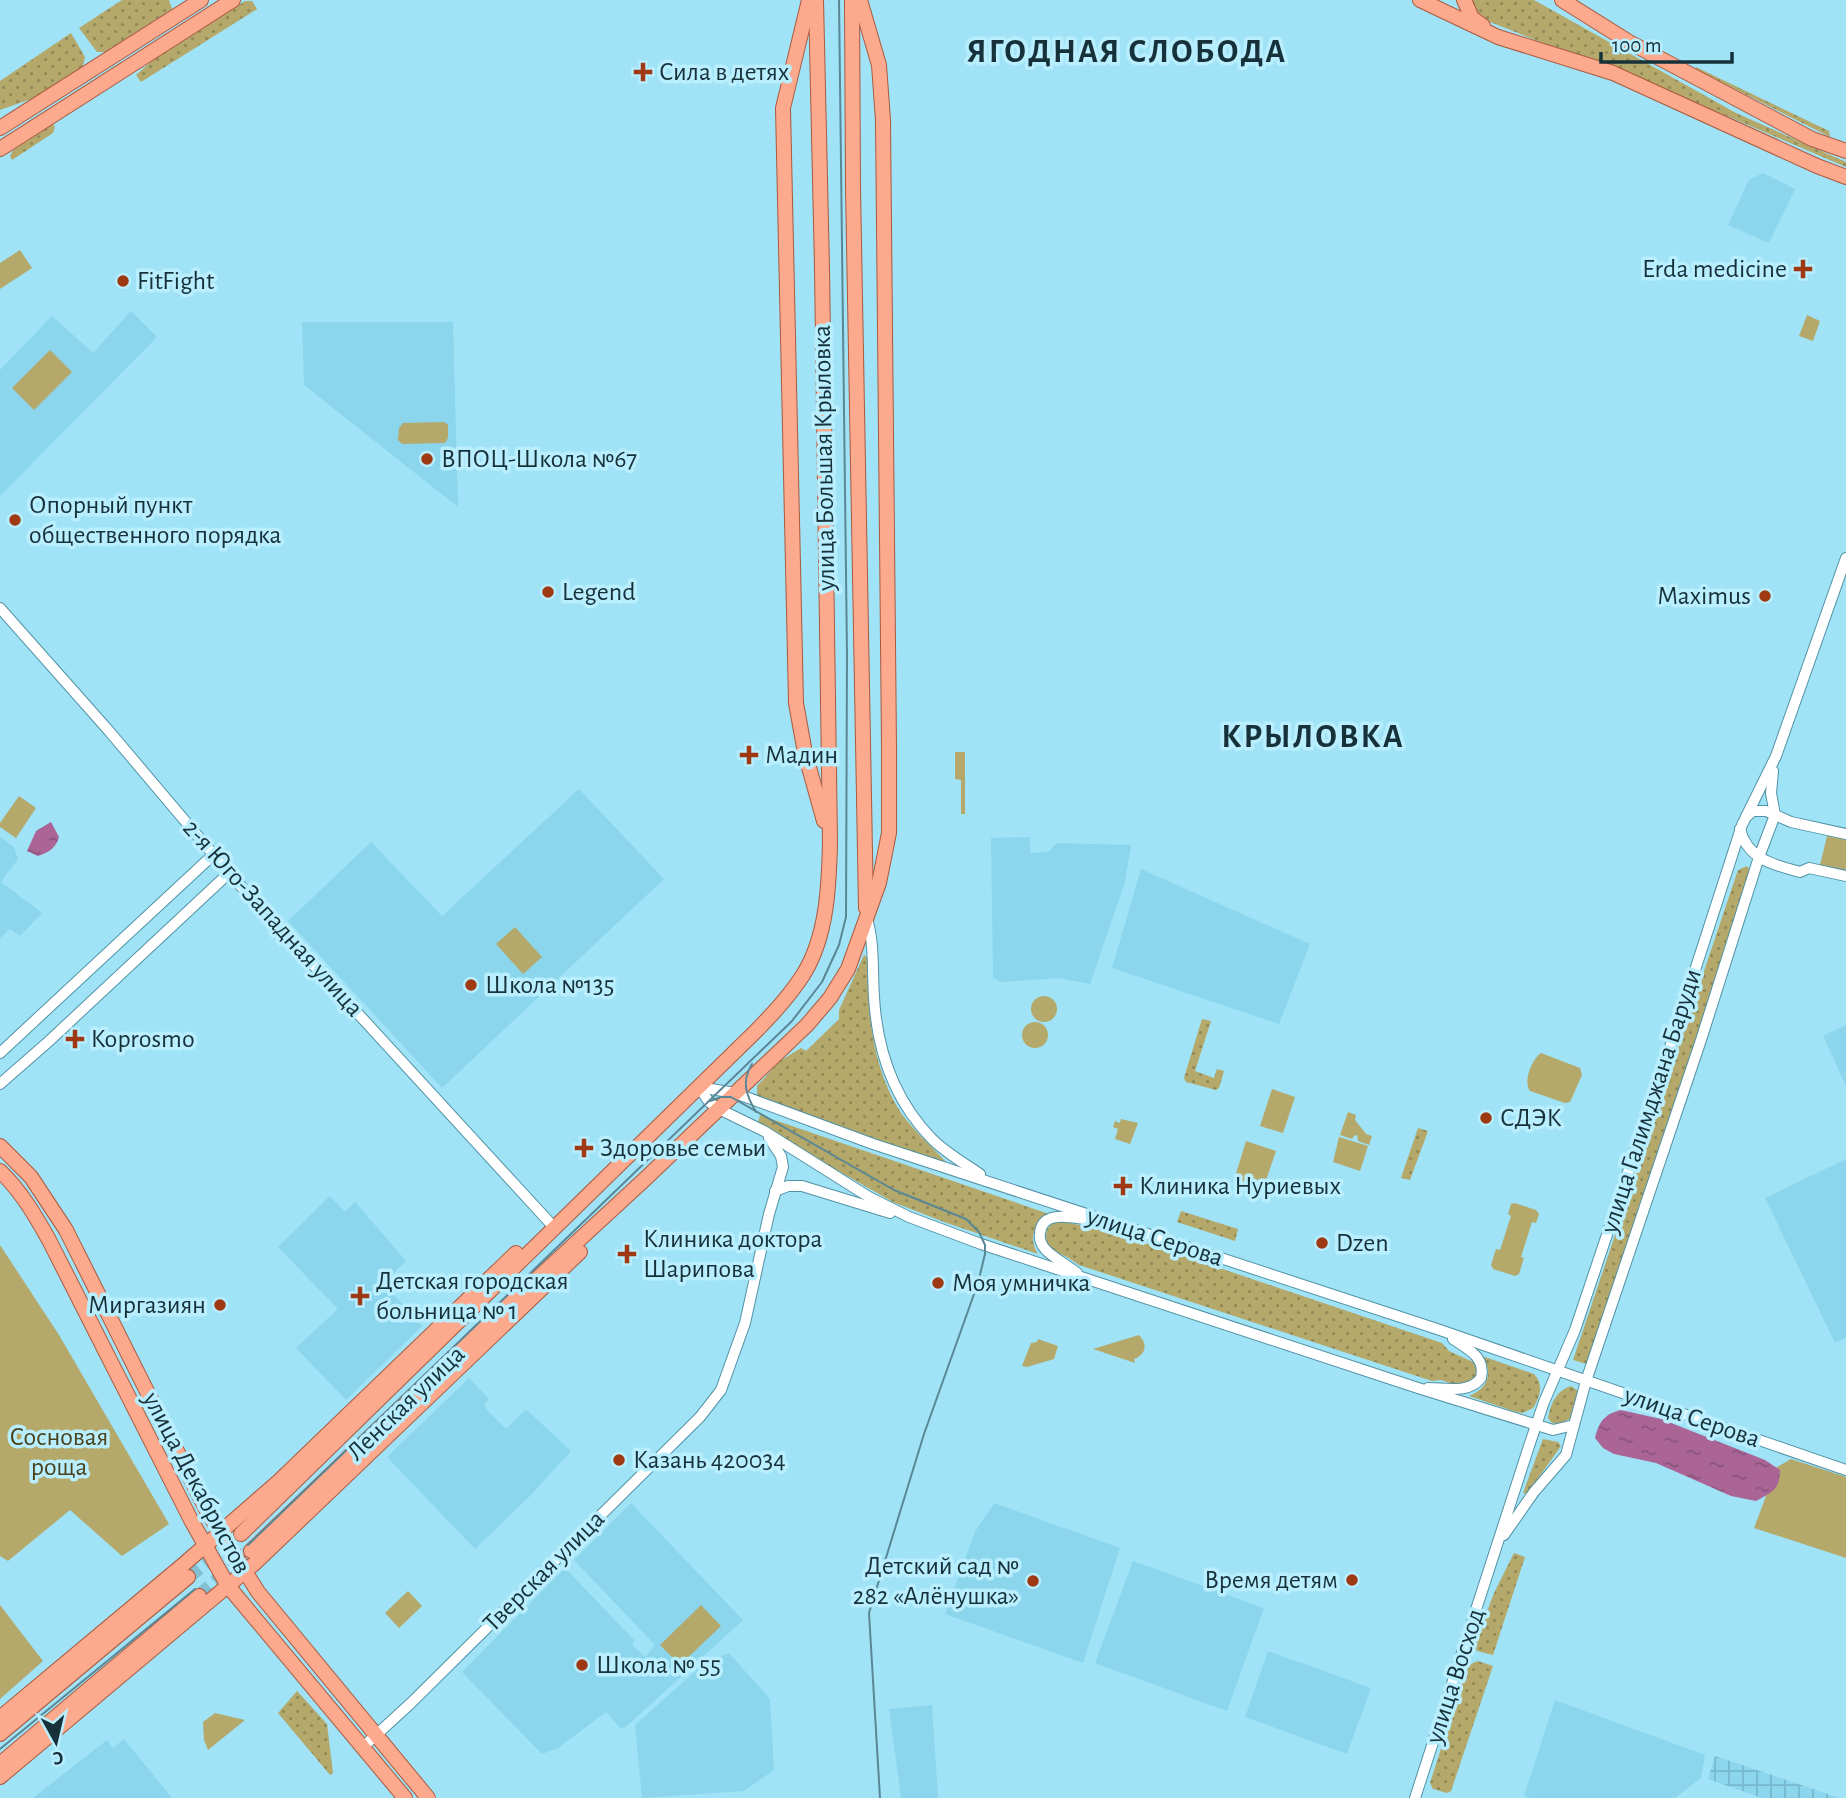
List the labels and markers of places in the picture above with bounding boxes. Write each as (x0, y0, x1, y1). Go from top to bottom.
place label: Сила в детях (659, 59, 789, 85)
marker: Сила в детях (633, 62, 653, 82)
place label: Erda medicine (1642, 256, 1787, 282)
marker: Erda medicine (1793, 259, 1813, 279)
place label: FitFight (137, 268, 214, 294)
marker: FitFight (115, 273, 131, 289)
place label: ВПОЦ-Школа №67 (441, 446, 637, 472)
marker: ВПОЦ-Школа №67 (419, 451, 435, 467)
place label: Опорный пункт общественного порядка (29, 492, 282, 548)
marker: Опорный пункт общественного порядка (7, 512, 23, 528)
place label: Legend (562, 579, 636, 605)
place label: Maximus (1657, 583, 1751, 609)
marker: Legend (540, 584, 556, 600)
marker: Maximus (1757, 588, 1773, 604)
place label: Мадин (765, 742, 838, 768)
marker: Мадин (739, 745, 759, 765)
place label: Школа №135 (485, 972, 614, 998)
marker: Школа №135 (463, 977, 479, 993)
place label: Koprosmo (91, 1026, 195, 1052)
marker: Koprosmo (65, 1029, 85, 1049)
place label: СДЭК (1500, 1105, 1562, 1131)
marker: СДЭК (1478, 1110, 1494, 1126)
place label: Здоровье семьи (600, 1135, 766, 1161)
marker: Здоровье семьи (574, 1138, 594, 1158)
place label: Клиника Нуриевых (1139, 1173, 1341, 1199)
marker: Клиника Нуриевых (1113, 1176, 1133, 1196)
place label: Клиника доктора Шарипова (643, 1226, 823, 1282)
place label: Dzen (1336, 1230, 1389, 1256)
marker: Dzen (1314, 1235, 1330, 1251)
marker: Клиника доктора Шарипова (617, 1244, 637, 1264)
place label: Детская городская больница № 1 (376, 1268, 569, 1324)
place label: Моя умничка (952, 1270, 1091, 1296)
marker: Моя умничка (930, 1275, 946, 1291)
marker: Детская городская больница № 1 (350, 1286, 370, 1306)
place label: Миргазиян (88, 1292, 206, 1318)
marker: Миргазиян (212, 1297, 228, 1313)
place label: Казань 420034 (633, 1447, 786, 1473)
marker: Казань 420034 (611, 1452, 627, 1468)
place label: Детский сад № 282 «Алёнушка» (853, 1553, 1019, 1609)
place label: Время детям (1204, 1567, 1338, 1593)
marker: Время детям (1344, 1572, 1360, 1588)
marker: Детский сад № 282 «Алёнушка» (1025, 1573, 1041, 1589)
place label: Школа № 55 (596, 1652, 721, 1678)
marker: Школа № 55 (574, 1657, 590, 1673)

